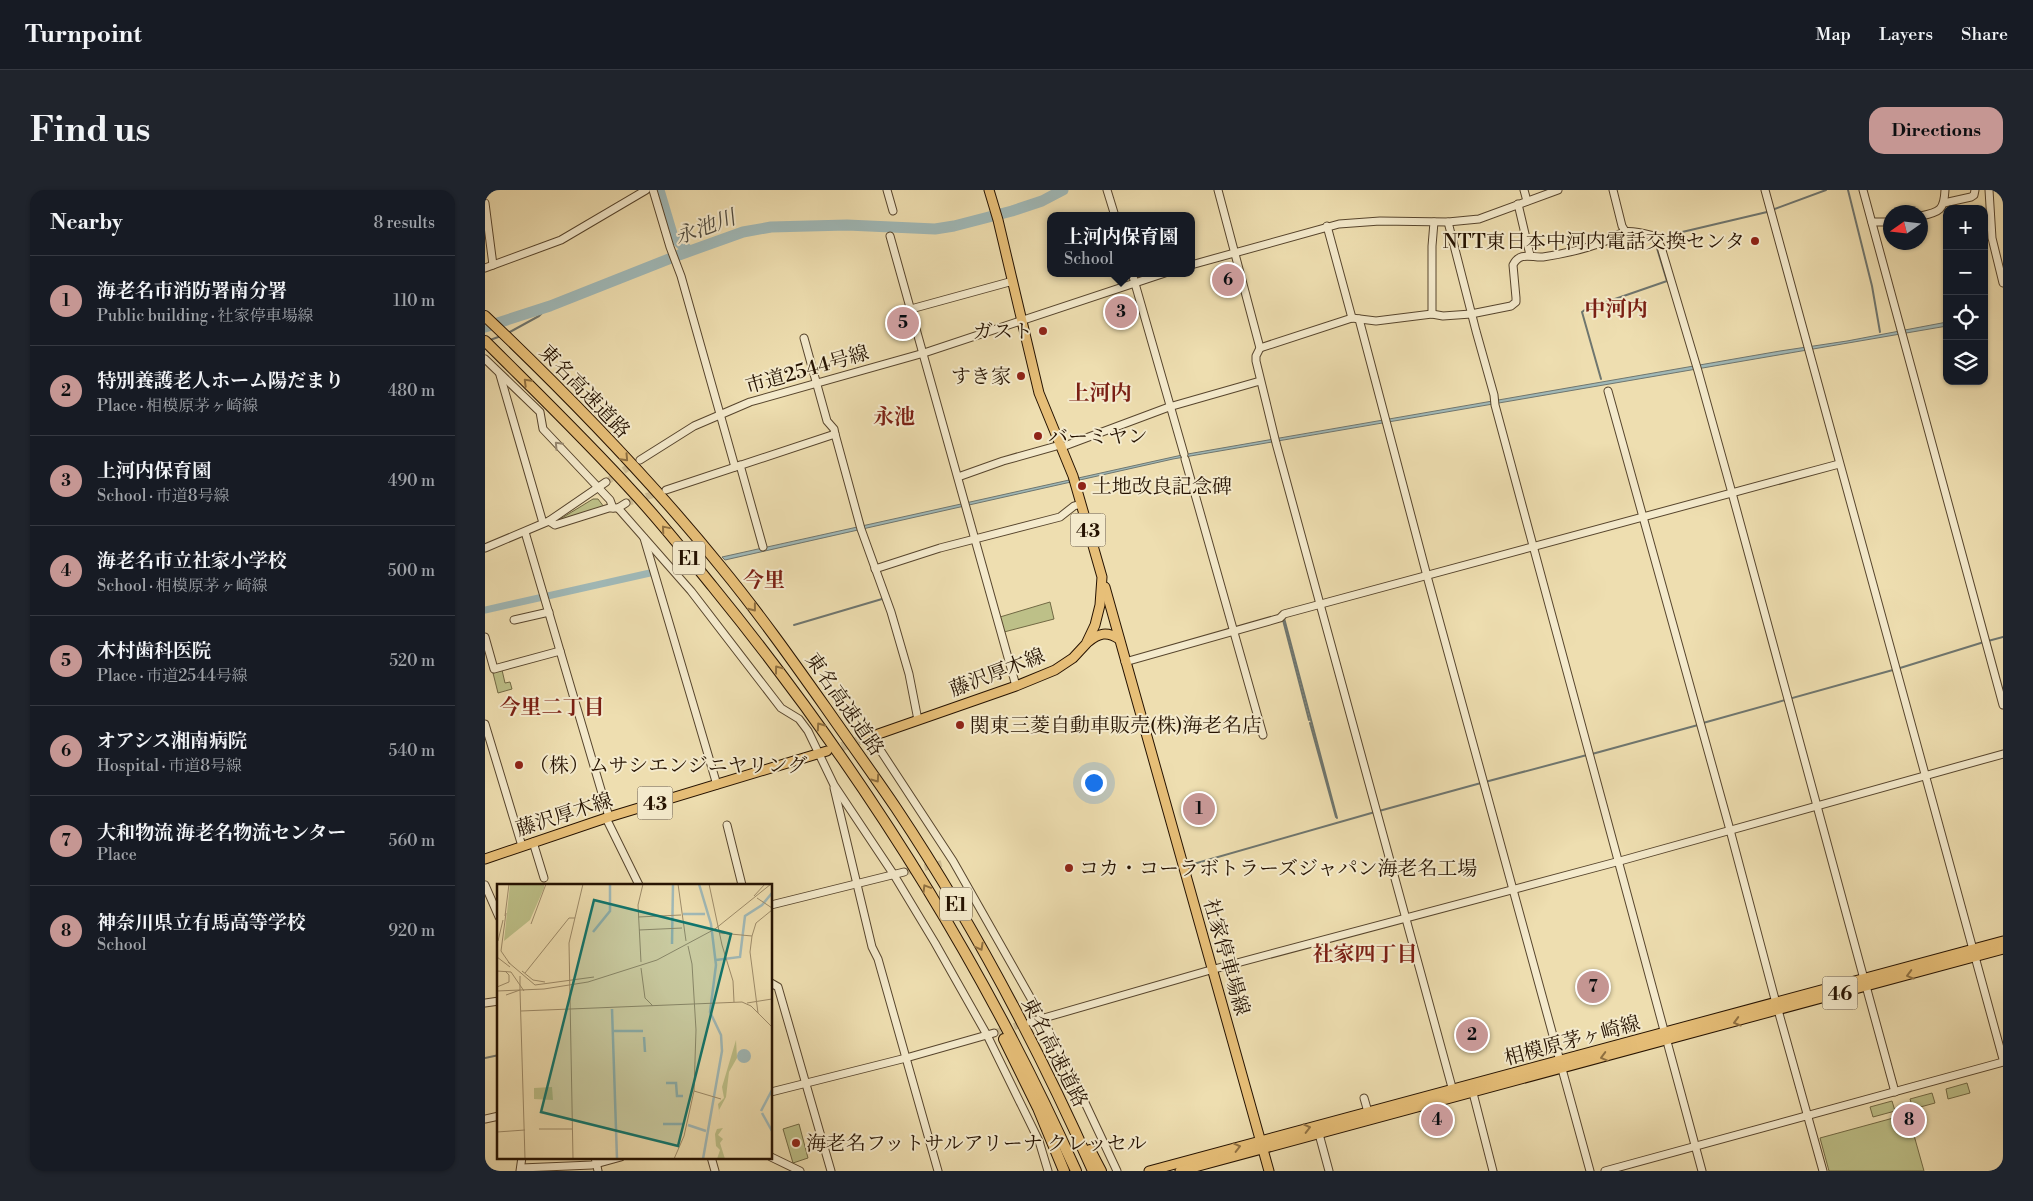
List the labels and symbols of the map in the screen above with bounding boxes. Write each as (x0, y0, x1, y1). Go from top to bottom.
water label: 永池川 (671, 204, 741, 251)
north arrow (1883, 205, 1928, 250)
place label: NTT東日本中河内電話交換センタ (1443, 230, 1745, 255)
marker: NTT東日本中河内電話交換センタ (1749, 235, 1761, 247)
pin: 6 (1212, 261, 1244, 299)
pin: 3 (1105, 293, 1137, 331)
district label: 中河内 (1585, 297, 1648, 323)
pin: 5 (887, 304, 919, 342)
place label: ガスト (973, 320, 1033, 345)
marker: ガスト (1037, 325, 1049, 337)
street label: 東名高速道路 (533, 340, 635, 444)
street label: 市道2544号線 (743, 341, 872, 400)
place label: すき家 (951, 365, 1011, 390)
marker: すき家 (1015, 370, 1027, 382)
one-way arrow (523, 379, 532, 388)
district label: 上河内 (1069, 381, 1132, 407)
district label: 永池 (873, 405, 915, 431)
place label: バーミヤン (1048, 425, 1148, 450)
marker: バーミヤン (1032, 430, 1044, 442)
one-way arrow (555, 442, 564, 451)
one-way arrow (619, 452, 628, 461)
place label: 土地改良記念碑 (1092, 475, 1232, 500)
marker: 土地改良記念碑 (1076, 480, 1088, 492)
road number: 43 (1071, 514, 1105, 546)
one-way arrow (661, 526, 670, 535)
road number: E1 (673, 542, 705, 574)
district label: 今里 (743, 568, 785, 594)
one-way arrow (748, 602, 756, 611)
street label: 藤沢厚木線 (946, 644, 1049, 703)
street label: 東名高速道路 (799, 649, 888, 761)
one-way arrow (775, 665, 784, 675)
district label: 今里二丁目 (500, 695, 605, 721)
place label: 関東三菱自動車販売(株)海老名店 (970, 714, 1262, 739)
marker: 関東三菱自動車販売(株)海老名店 (954, 719, 966, 731)
one-way arrow (817, 722, 826, 732)
place label: （株）ムサシエンジニヤリング (529, 754, 807, 779)
marker: （株）ムサシエンジニヤリング (513, 759, 525, 771)
your location (1081, 770, 1107, 796)
one-way arrow (870, 773, 879, 783)
road number: 43 (637, 786, 673, 820)
street label: 藤沢厚木線 (513, 788, 616, 843)
pin: 1 (1183, 790, 1215, 828)
place label: コカ・コーラボトラーズジャパン海老名工場 (1079, 857, 1478, 882)
marker: コカ・コーラボトラーズジャパン海老名工場 (1063, 862, 1075, 874)
inset map (497, 884, 773, 1158)
one-way arrow (923, 885, 933, 894)
road number: E1 (940, 888, 972, 921)
street label: 社家停車場線 (1197, 896, 1254, 1019)
one-way arrow (974, 941, 984, 950)
district label: 社家四丁目 (1313, 942, 1418, 968)
pin: 7 (1577, 968, 1609, 1006)
one-way arrow (1906, 969, 1915, 980)
road number: 46 (1823, 976, 1857, 1010)
street label: 東名高速道路 (1015, 994, 1092, 1112)
street label: 相模原茅ヶ崎線 (1502, 1011, 1643, 1072)
pin: 2 (1456, 1016, 1488, 1054)
one-way arrow (1733, 1016, 1741, 1026)
one-way arrow (1600, 1052, 1608, 1062)
pin: 4 (1421, 1101, 1453, 1139)
pin: 8 (1893, 1101, 1925, 1139)
one-way arrow (1303, 1123, 1311, 1133)
place label: 海老名フットサルアリーナ クレッセル (806, 1132, 1147, 1157)
marker: 海老名フットサルアリーナ クレッセル (790, 1137, 802, 1149)
one-way arrow (1232, 1142, 1241, 1153)

